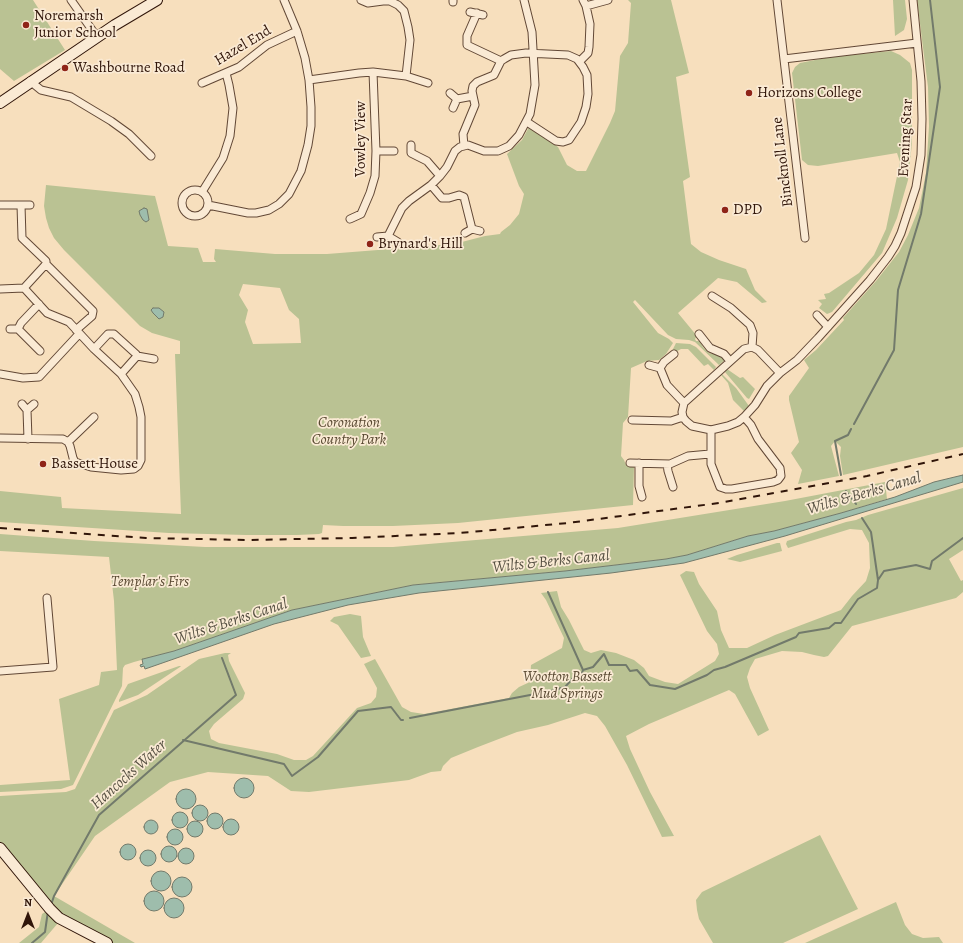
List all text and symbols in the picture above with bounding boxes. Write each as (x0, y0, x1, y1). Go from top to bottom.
place label: Noremarsh Junior School (34, 7, 116, 42)
marker: Noremarsh Junior School (21, 20, 31, 30)
street label: Hazel End (211, 22, 275, 70)
place label: Washbourne Road (73, 59, 185, 77)
marker: Washbourne Road (60, 63, 70, 73)
place label: Horizons College (757, 84, 862, 102)
marker: Horizons College (744, 88, 754, 98)
street label: Evening Star (895, 98, 917, 178)
street label: Vowley View (352, 101, 370, 177)
street label: Bincknoll Lane (769, 116, 797, 208)
place label: DPD (733, 201, 762, 219)
marker: DPD (720, 205, 730, 215)
place label: Brynard's Hill (378, 235, 463, 253)
marker: Brynard's Hill (365, 239, 375, 249)
park label: Coronation Country Park (312, 414, 386, 449)
place label: Bassett House (51, 455, 138, 473)
marker: Bassett House (38, 459, 48, 469)
water label: Wilts & Berks Canal (805, 469, 923, 519)
water label: Wilts & Berks Canal (491, 546, 611, 578)
park label: Templar's Firs (111, 573, 189, 591)
water label: Wilts & Berks Canal (172, 595, 290, 649)
park label: Wootton Bassett Mud Springs (523, 668, 611, 703)
water label: Hancocks Water (87, 736, 171, 814)
north arrow (8, 895, 48, 935)
text: N (24, 895, 32, 910)

